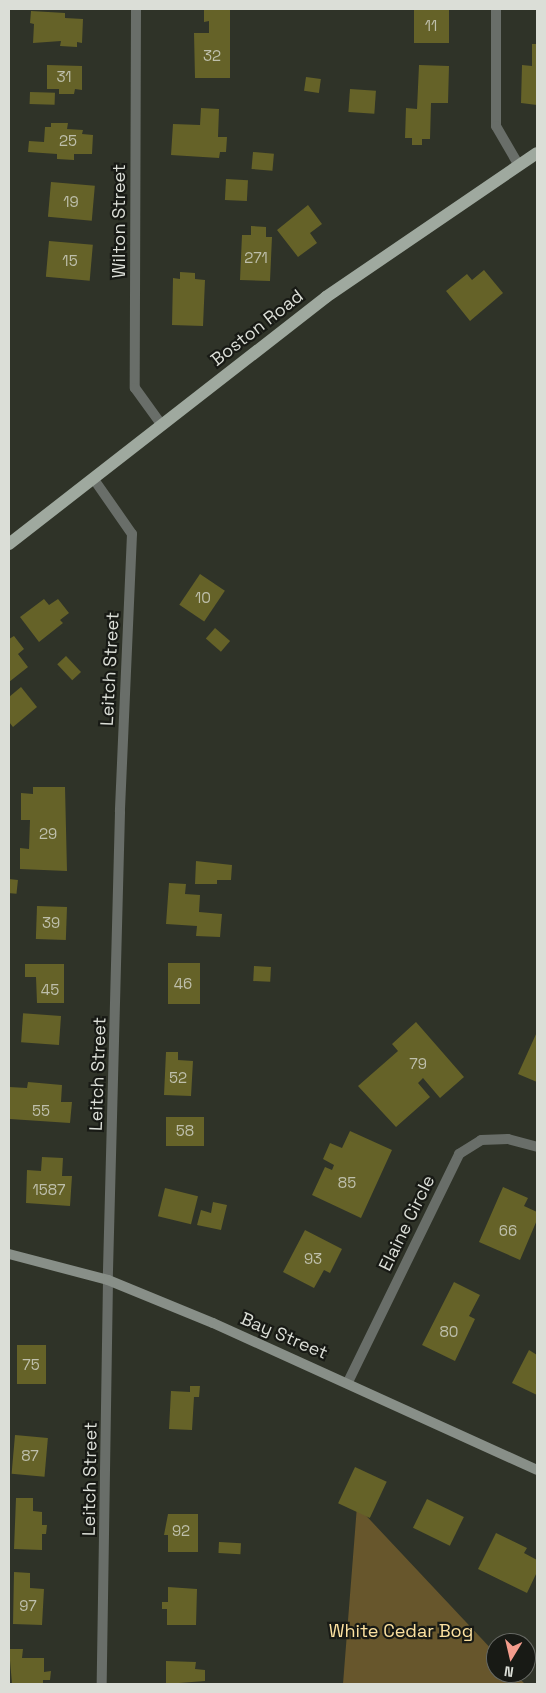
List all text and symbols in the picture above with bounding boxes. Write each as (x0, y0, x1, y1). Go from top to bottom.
house number: 11 (425, 17, 437, 35)
house number: 32 (203, 47, 221, 65)
house number: 31 (56, 68, 72, 86)
house number: 25 (59, 132, 77, 150)
street label: Wilton Street (108, 164, 130, 278)
house number: 19 (63, 193, 79, 211)
house number: 271 (244, 249, 268, 267)
house number: 15 (62, 252, 78, 270)
street label: Boston Road (207, 285, 307, 371)
house number: 10 (195, 589, 211, 607)
street label: Leitch Street (96, 611, 124, 727)
house number: 29 (39, 825, 57, 843)
house number: 39 (42, 914, 60, 932)
house number: 46 (174, 975, 192, 993)
house number: 45 (41, 981, 59, 999)
street label: Leitch Street (85, 1017, 111, 1131)
house number: 79 (409, 1055, 427, 1073)
house number: 52 (169, 1069, 187, 1087)
house number: 55 (32, 1102, 50, 1120)
house number: 58 (176, 1122, 194, 1140)
street label: Elaine Circle (375, 1172, 439, 1274)
house number: 85 (338, 1174, 356, 1192)
house number: 1587 (33, 1181, 65, 1199)
house number: 66 (499, 1222, 517, 1240)
house number: 93 (304, 1250, 322, 1268)
street label: Bay Street (237, 1308, 331, 1364)
house number: 80 (440, 1323, 458, 1341)
house number: 75 (22, 1356, 40, 1374)
street label: Leitch Street (78, 1422, 102, 1536)
house number: 87 (21, 1447, 39, 1465)
house number: 92 (172, 1522, 190, 1540)
house number: 97 (19, 1597, 37, 1615)
park label: White Cedar Bog (329, 1620, 473, 1642)
north arrow (486, 1633, 536, 1683)
text: N (503, 1662, 515, 1681)

